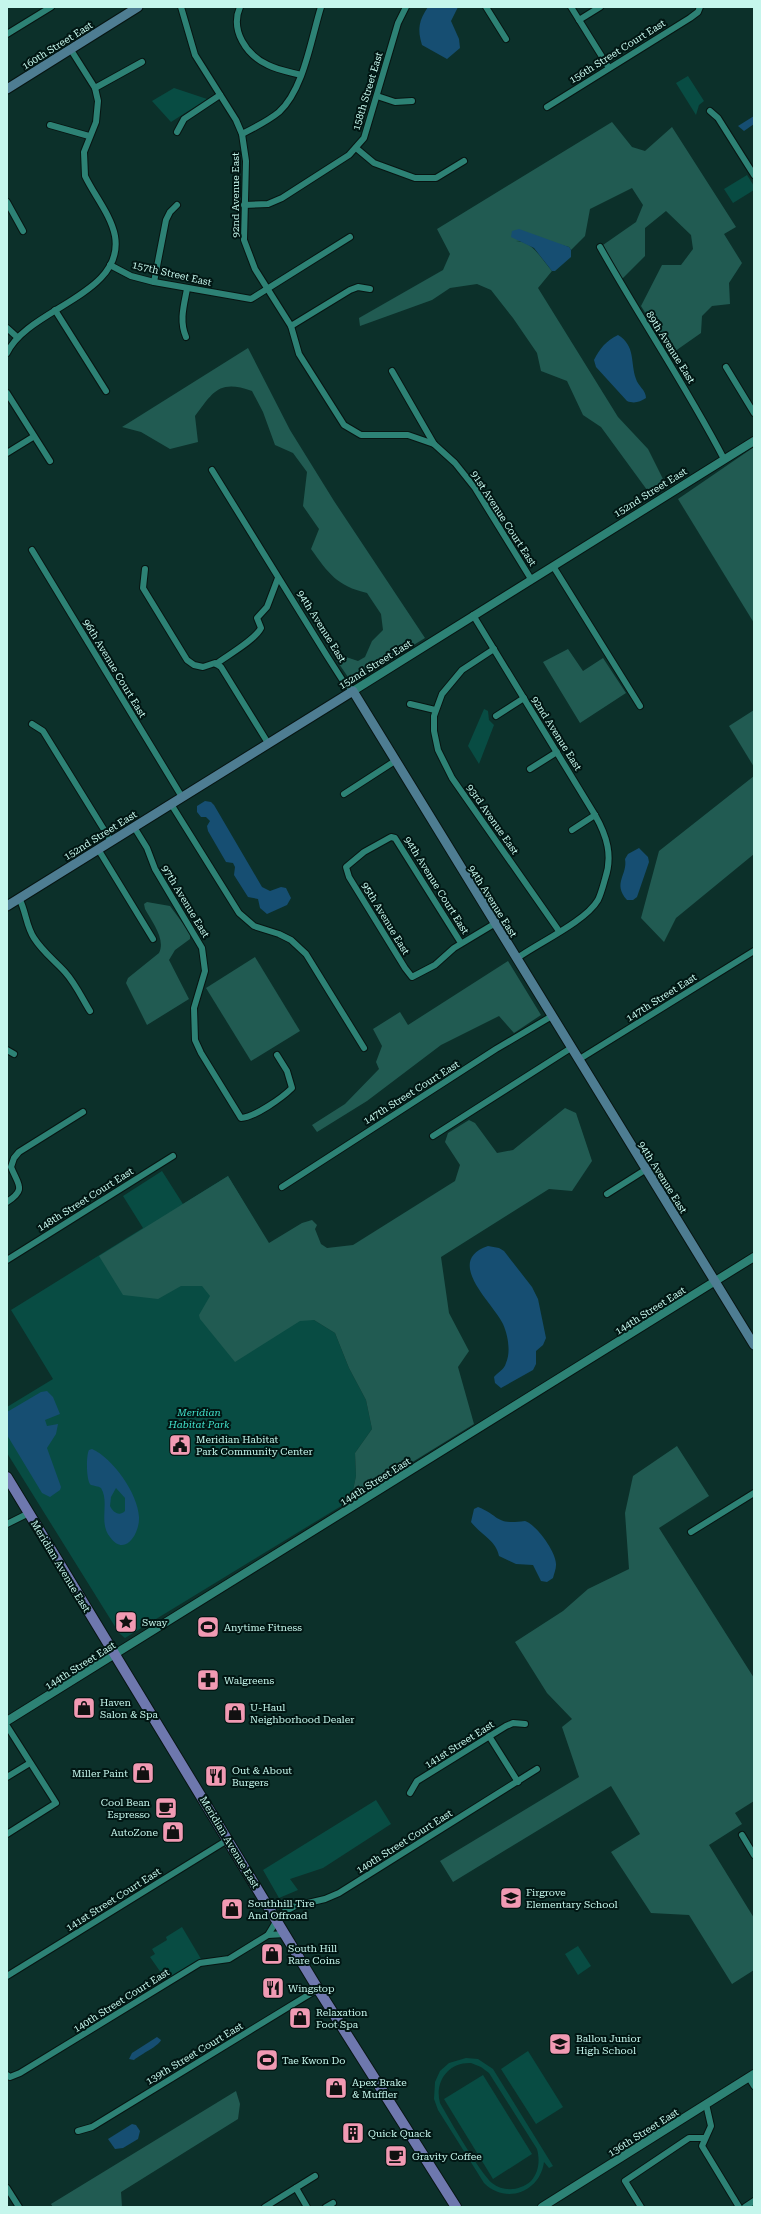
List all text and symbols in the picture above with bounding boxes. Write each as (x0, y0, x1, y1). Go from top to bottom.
street label: 156th Street Court East (567, 17, 668, 86)
street label: 160th Street East (20, 19, 95, 72)
street label: 158th Street East (350, 51, 385, 132)
street label: 92nd Avenue East (230, 152, 241, 238)
street label: 157th Street East (131, 259, 213, 288)
street label: 89th Avenue East (644, 309, 697, 385)
street label: 152nd Street East (612, 465, 689, 519)
street label: 91st Avenue Court East (469, 469, 539, 568)
street label: 94th Avenue East (295, 588, 348, 664)
street label: 96th Avenue Court East (81, 617, 148, 720)
street label: 152nd Street East (337, 637, 414, 691)
street label: 92nd Avenue East (529, 694, 584, 773)
street label: 93rd Avenue East (464, 782, 521, 857)
street label: 152nd Street East (62, 808, 139, 862)
street label: 94th Avenue Court East (402, 835, 471, 936)
street label: 97th Avenue East (160, 863, 212, 940)
street label: 94th Avenue East (466, 863, 519, 939)
street label: 95th Avenue East (360, 880, 412, 957)
street label: 147th Street East (624, 971, 699, 1024)
street label: 147th Street Court East (361, 1058, 462, 1127)
street label: 94th Avenue East (636, 1139, 689, 1215)
street label: 148th Street Court East (35, 1165, 136, 1234)
street label: 144th Street East (613, 1284, 688, 1337)
park label: Meridian Habitat Park (168, 1407, 230, 1430)
public building icon: Meridian Habitat Park Community Center (167, 1432, 193, 1458)
place label: Meridian Habitat Park Community Center (196, 1434, 313, 1457)
street label: 144th Street East (338, 1455, 413, 1508)
street label: Meridian Avenue East (29, 1518, 92, 1614)
place icon: Sway (113, 1609, 139, 1635)
sports icon: Anytime Fitness (195, 1614, 221, 1640)
place label: Sway (142, 1617, 168, 1628)
place label: Anytime Fitness (224, 1622, 302, 1633)
street label: 144th Street East (43, 1639, 118, 1692)
pharmacy icon: Walgreens (195, 1667, 221, 1693)
place label: Walgreens (224, 1675, 274, 1686)
shop icon: Haven Salon & Spa (71, 1695, 97, 1721)
place label: Haven Salon & Spa (100, 1697, 159, 1720)
shop icon: U-Haul Neighborhood Dealer (222, 1700, 248, 1726)
place label: U-Haul Neighborhood Dealer (250, 1702, 354, 1725)
street label: 141st Street East (423, 1719, 496, 1770)
shop icon: Miller Paint (130, 1760, 156, 1786)
restaurant icon: Out & About Burgers (203, 1763, 229, 1789)
place label: Out & About Burgers (232, 1765, 292, 1788)
place label: Miller Paint (72, 1768, 128, 1779)
street label: Meridian Avenue East (198, 1794, 261, 1890)
cafe icon: Cool Bean Espresso (153, 1795, 179, 1821)
place label: Cool Bean Espresso (101, 1797, 151, 1820)
street label: 140th Street Court East (354, 1807, 455, 1876)
shop icon: AutoZone (160, 1819, 186, 1845)
place label: AutoZone (111, 1827, 158, 1838)
street label: 141st Street Court East (64, 1866, 163, 1933)
school or university icon: Firgrove Elementary School (498, 1885, 524, 1911)
place label: Firgrove Elementary School (526, 1887, 618, 1910)
shop icon: Southhill Tire And Offroad (219, 1896, 245, 1922)
place label: Southhill Tire And Offroad (248, 1898, 315, 1921)
shop icon: South Hill Rare Coins (259, 1941, 285, 1967)
place label: South Hill Rare Coins (288, 1943, 340, 1966)
street label: 140th Street Court East (71, 1966, 172, 2035)
restaurant icon: Wingstop (260, 1975, 286, 2001)
place label: Wingstop (288, 1983, 335, 1994)
shop icon: Relaxation Foot Spa (287, 2005, 313, 2031)
place label: Relaxation Foot Spa (316, 2007, 368, 2030)
street label: 139th Street Court East (144, 2020, 245, 2087)
school or university icon: Ballou Junior High School (547, 2031, 573, 2057)
place label: Ballou Junior High School (576, 2033, 641, 2056)
sports icon: Tae Kwon Do (254, 2047, 280, 2073)
place label: Tae Kwon Do (282, 2055, 345, 2066)
shop icon: Apex Brake & Muffler (323, 2075, 349, 2101)
place label: Apex Brake & Muffler (352, 2077, 407, 2100)
street label: 136th Street East (606, 2106, 681, 2159)
building icon: Quick Quack (340, 2120, 366, 2146)
place label: Quick Quack (368, 2128, 432, 2139)
cafe icon: Gravity Coffee (383, 2143, 409, 2169)
place label: Gravity Coffee (412, 2151, 482, 2162)

